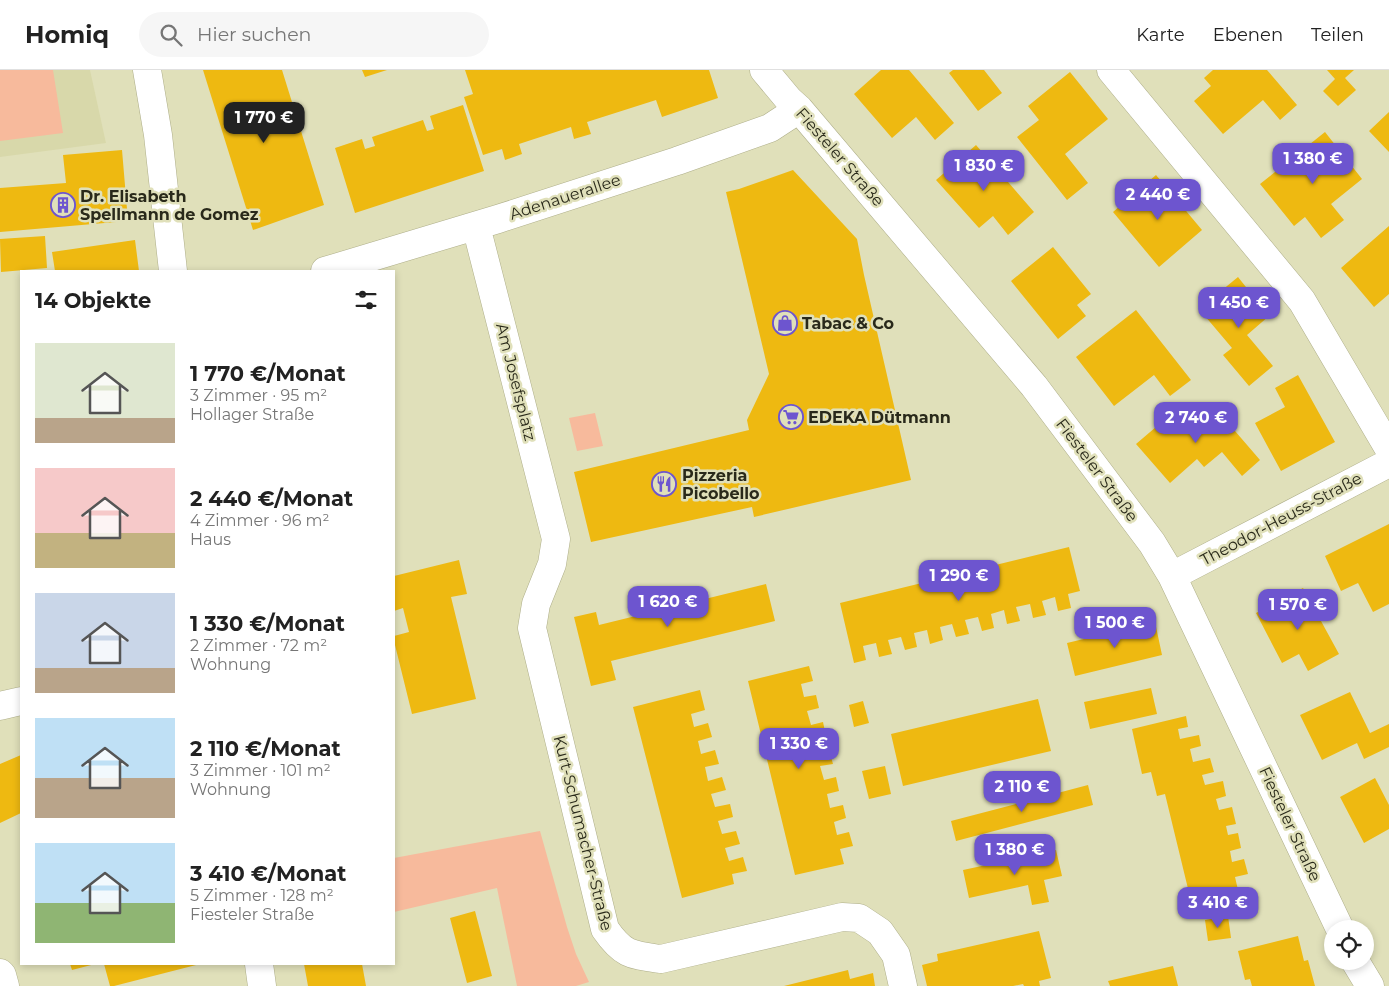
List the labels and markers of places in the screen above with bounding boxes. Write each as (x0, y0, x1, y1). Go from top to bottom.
pin: 1 770 € (218, 102, 310, 144)
pin: 1 380 € (1267, 142, 1359, 185)
pin: 1 830 € (938, 150, 1030, 192)
pin: 2 440 € (1112, 178, 1204, 221)
place label: Dr. Elisabeth Spellmann de Gomez (80, 187, 259, 224)
building icon: Dr. Elisabeth Spellmann de Gomez (50, 192, 76, 218)
pin: 1 450 € (1193, 286, 1285, 329)
shop icon: Tabac & Co (772, 310, 798, 336)
place label: Tabac & Co (802, 314, 894, 333)
pin: 2 740 € (1150, 402, 1242, 444)
supermarket icon: EDEKA Dütmann (778, 404, 804, 430)
place label: EDEKA Dütmann (808, 408, 951, 427)
place label: Pizzeria Picobello (682, 466, 760, 503)
restaurant icon: Pizzeria Picobello (651, 471, 677, 497)
pin: 1 290 € (913, 560, 1005, 602)
pin: 1 620 € (622, 586, 714, 628)
pin: 1 570 € (1252, 588, 1344, 631)
pin: 1 500 € (1069, 606, 1161, 649)
pin: 1 330 € (753, 728, 845, 770)
pin: 2 110 € (976, 770, 1068, 813)
pin: 1 380 € (969, 834, 1061, 876)
pin: 3 410 € (1172, 886, 1264, 929)

